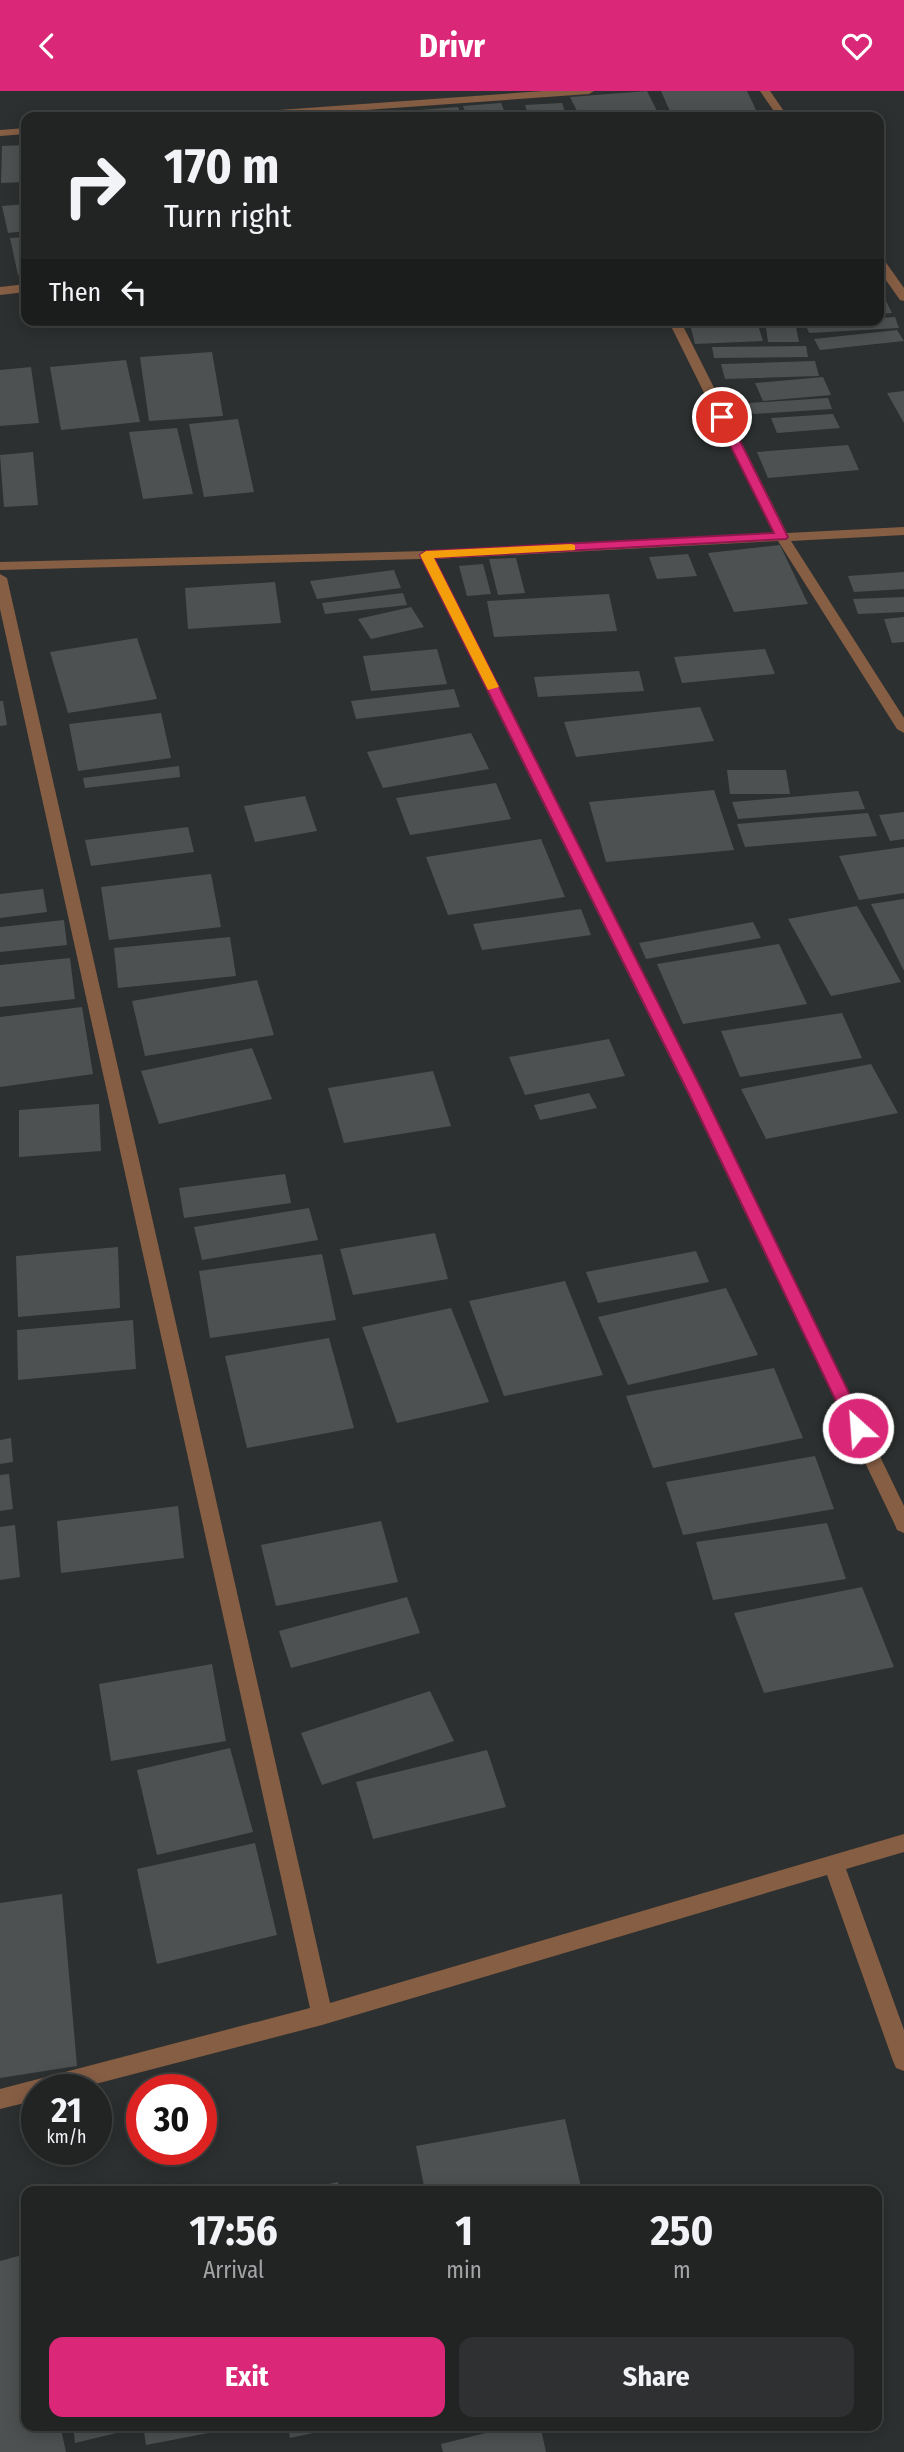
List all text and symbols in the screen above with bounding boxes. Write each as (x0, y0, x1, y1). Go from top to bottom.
icon: back (28, 27, 66, 65)
text: Drivr (419, 27, 485, 65)
icon: heart (838, 27, 876, 65)
text: 170 m (164, 137, 280, 196)
icon: right (49, 140, 140, 231)
text: Turn right (164, 197, 291, 235)
icon: left (115, 273, 153, 311)
text: Then (49, 277, 101, 308)
pin (692, 387, 752, 447)
icon: arrive (703, 398, 741, 436)
position arrow (821, 1391, 895, 1465)
speed limit sign: 30 (126, 2074, 217, 2165)
text: 21 (51, 2089, 82, 2131)
text: km/h (46, 2126, 87, 2148)
text: 17:56 (190, 2206, 278, 2256)
text: 1 (455, 2206, 473, 2256)
text: 250 (650, 2206, 713, 2256)
text: Arrival (203, 2256, 264, 2284)
text: min (446, 2256, 482, 2284)
text: m (673, 2256, 691, 2284)
button: Exit (49, 2337, 445, 2417)
button: Share (459, 2337, 854, 2417)

